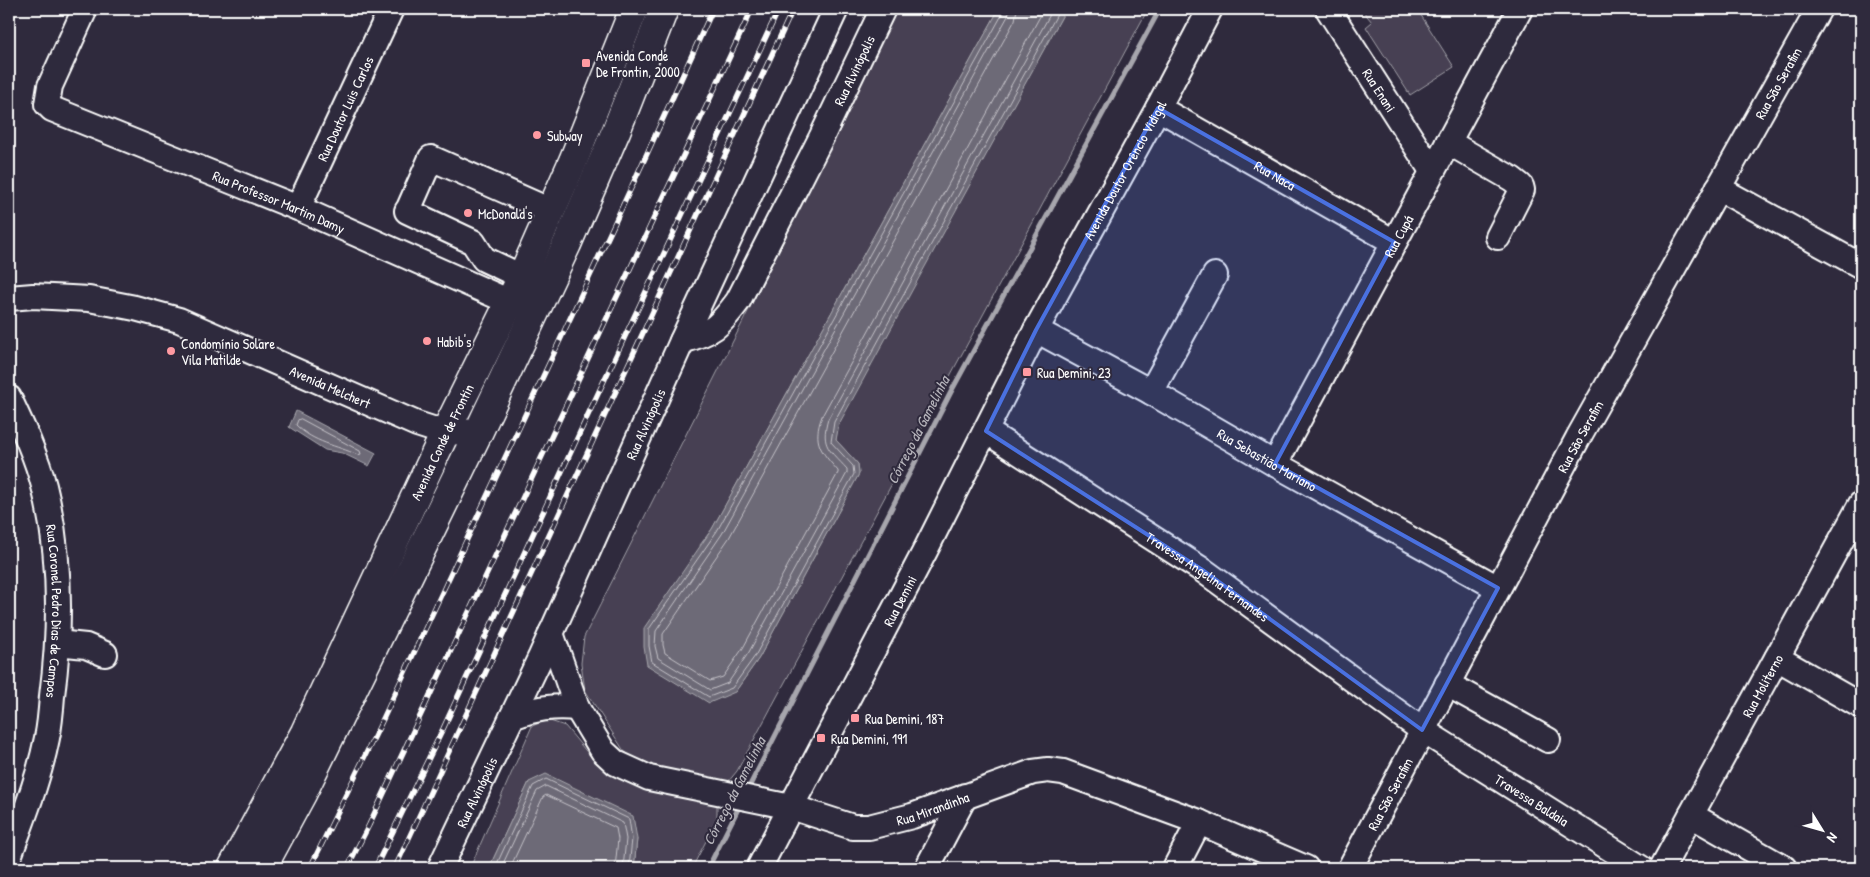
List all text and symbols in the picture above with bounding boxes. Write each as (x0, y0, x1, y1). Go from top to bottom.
street label: Rua Alvinópolis (829, 32, 879, 109)
street label: Rua São Serafim (1750, 44, 1805, 122)
place label: Avenida Conde De Frontin, 2000 (596, 46, 680, 81)
street label: Rua Doutor Luis Carlos (312, 53, 377, 164)
marker: Avenida Conde De Frontin, 2000 (580, 57, 592, 69)
street label: Rua Enani (1359, 64, 1401, 115)
street label: Avenida Doutor Orêncio Vidigal (1078, 96, 1170, 243)
place label: Subway (547, 126, 583, 146)
marker: Subway (531, 129, 543, 141)
street label: Rua Naca (1251, 155, 1300, 194)
street label: Rua Professor Martim Damy (210, 165, 348, 238)
place label: McDonald's (478, 204, 533, 223)
marker: McDonald's (462, 207, 474, 219)
street label: Rua Cupá (1379, 211, 1417, 260)
place label: Habib's (437, 332, 471, 351)
place label: Condomínio Solare Vila Matilde (181, 334, 275, 369)
marker: Habib's (421, 335, 433, 347)
marker: Condomínio Solare Vila Matilde (165, 345, 177, 357)
street label: Avenida Melchert (287, 360, 374, 412)
place label: Rua Demini, 23 (1037, 363, 1111, 382)
marker: Rua Demini, 23 (1021, 366, 1033, 378)
water label: Córrego da Gamelinha (882, 370, 955, 488)
street label: Avenida Conde de Frontin (405, 380, 477, 503)
street label: Rua Alvinópolis (621, 385, 669, 463)
street label: Rua São Serafim (1552, 397, 1607, 476)
street label: Rua Sebastião Mariano (1214, 423, 1321, 495)
street label: Rua Coronel Pedro Dias de Campos (42, 523, 67, 699)
street label: Travessa Angelina Fernandes (1142, 527, 1273, 625)
street label: Rua Demini (878, 572, 920, 629)
street label: Rua Moliterno (1737, 650, 1787, 720)
place label: Rua Demini, 187 (865, 709, 944, 728)
marker: Rua Demini, 187 (849, 712, 861, 724)
place label: Rua Demini, 191 (831, 729, 907, 748)
water label: Córrego da Gamelinha (698, 731, 771, 849)
marker: Rua Demini, 191 (815, 732, 827, 744)
street label: Rua Alvinópolis (451, 754, 501, 831)
street label: Rua São Serafim (1362, 754, 1416, 833)
street label: Travessa Baldaia (1491, 769, 1573, 830)
street label: Rua Mirandinha (894, 786, 972, 829)
north arrow (1798, 804, 1848, 854)
text: N (1823, 829, 1843, 847)

